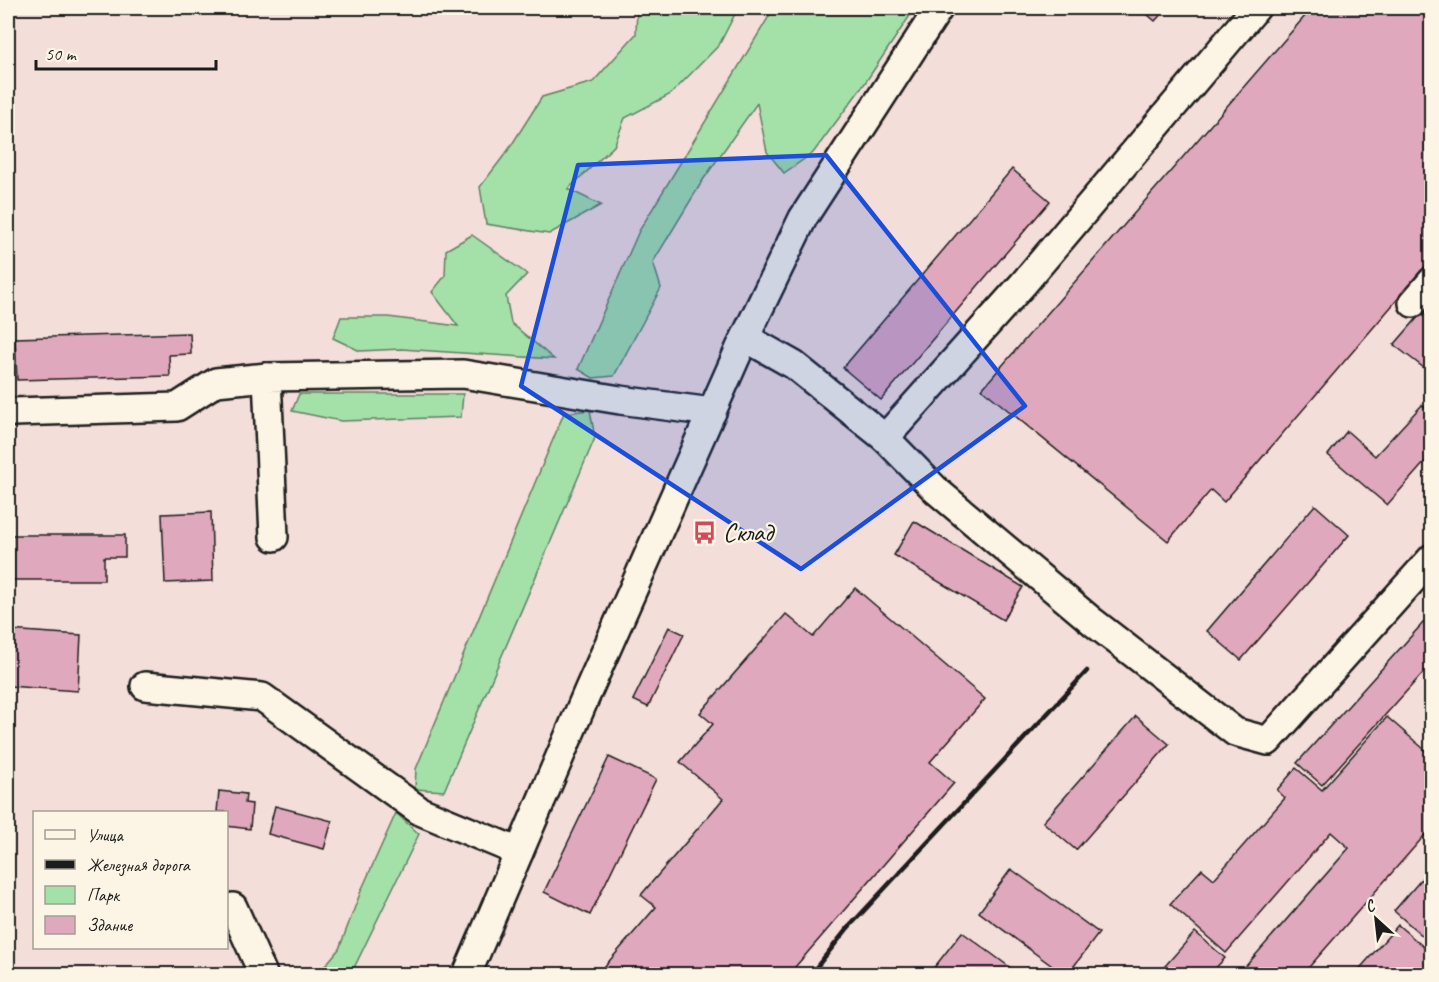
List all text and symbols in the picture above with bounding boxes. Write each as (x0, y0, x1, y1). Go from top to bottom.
scale bar (36, 33, 216, 71)
text: 50 m (45, 43, 78, 65)
place label: Склад (723, 516, 775, 549)
bus stop icon: Склад (692, 519, 718, 545)
legend (33, 811, 228, 949)
text: Улица (87, 824, 124, 846)
text: Железная дорога (87, 854, 191, 877)
text: Парк (87, 884, 121, 906)
north arrow (1346, 889, 1406, 949)
text: С (1362, 895, 1380, 917)
text: Здание (87, 914, 133, 936)

